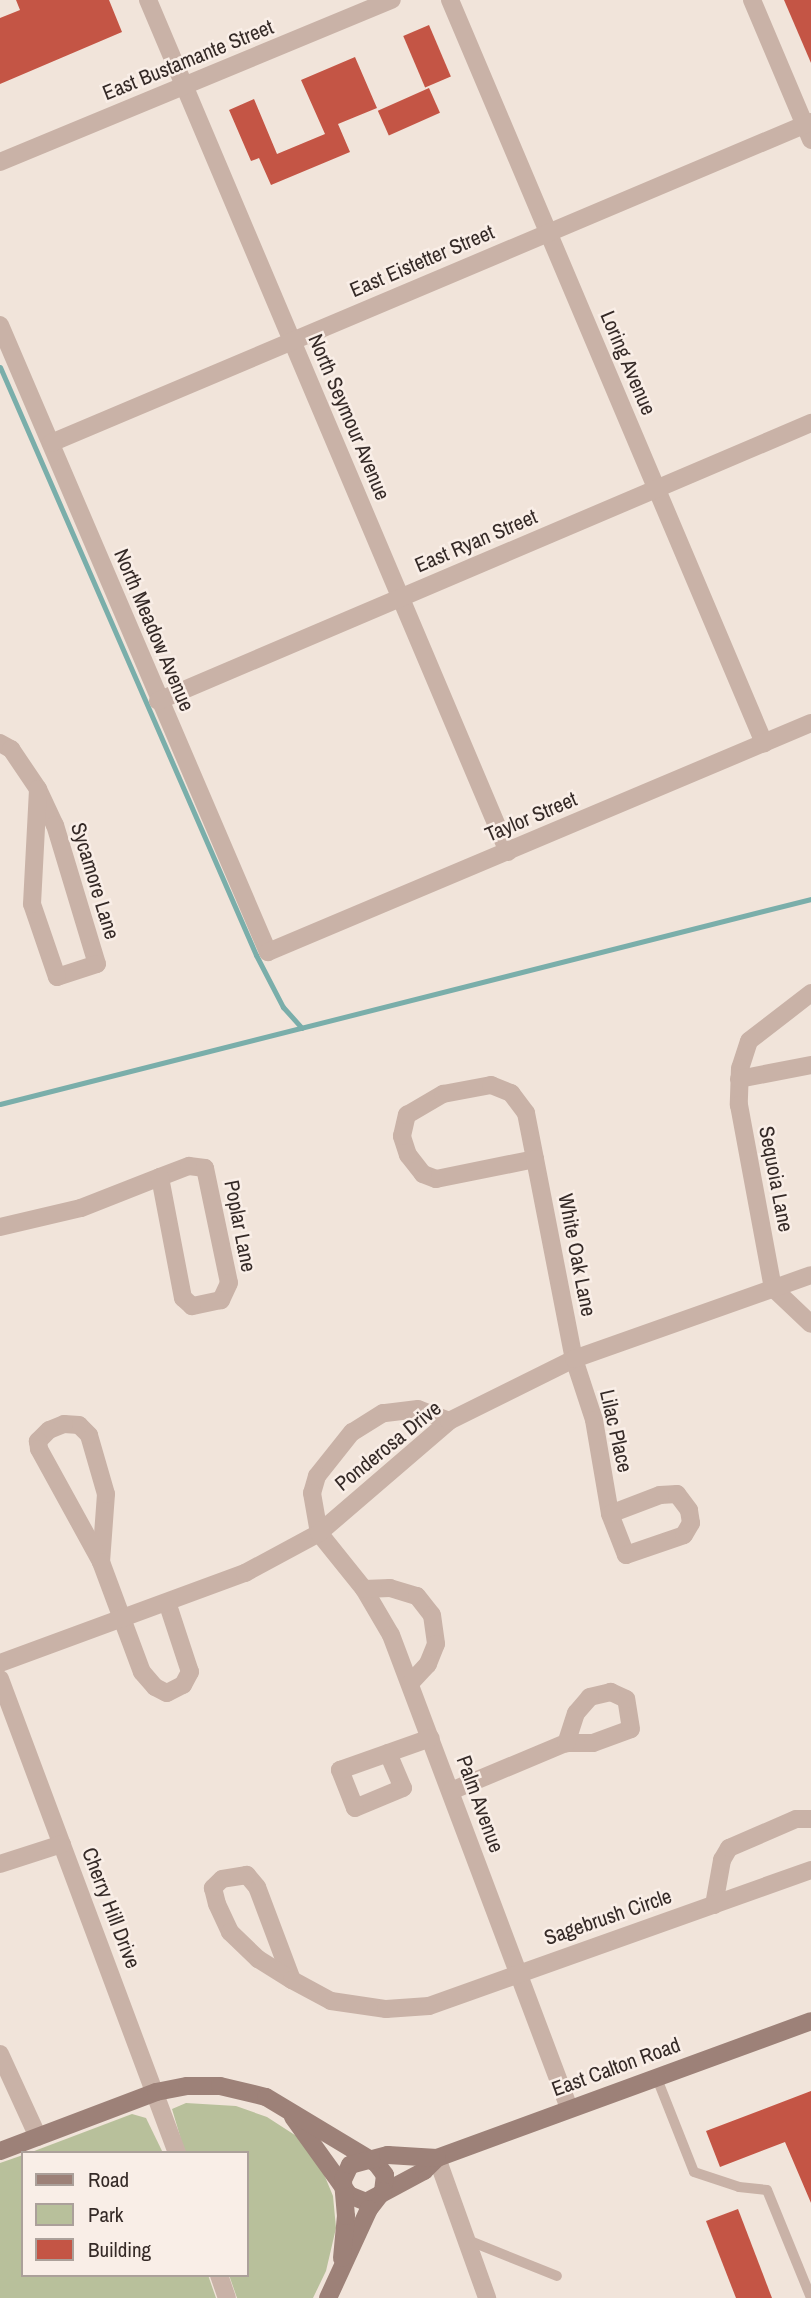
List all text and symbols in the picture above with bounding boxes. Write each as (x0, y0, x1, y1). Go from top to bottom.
street label: East Bustamante Street (99, 14, 277, 106)
street label: East Eistetter Street (346, 219, 498, 303)
street label: Loring Avenue (595, 307, 661, 419)
street label: North Seymour Avenue (302, 330, 396, 504)
street label: East Ryan Street (411, 504, 541, 578)
street label: North Meadow Avenue (108, 545, 200, 715)
street label: Taylor Street (481, 786, 581, 848)
street label: Sycamore Lane (65, 820, 125, 942)
street label: Sequoia Lane (753, 1124, 799, 1234)
street label: Poplar Lane (219, 1178, 261, 1274)
street label: White Oak Lane (553, 1192, 601, 1318)
street label: Lilac Place (594, 1387, 638, 1475)
street label: Ponderosa Drive (330, 1396, 446, 1496)
street label: Palm Avenue (451, 1752, 509, 1856)
street label: Cherry Hill Drive (76, 1844, 146, 1972)
street label: Sagebrush Circle (541, 1883, 675, 1951)
street label: East Calton Road (548, 2032, 684, 2102)
legend (21, 2151, 248, 2277)
text: Road (88, 2165, 129, 2194)
text: Park (88, 2200, 123, 2229)
text: Building (88, 2235, 151, 2264)

